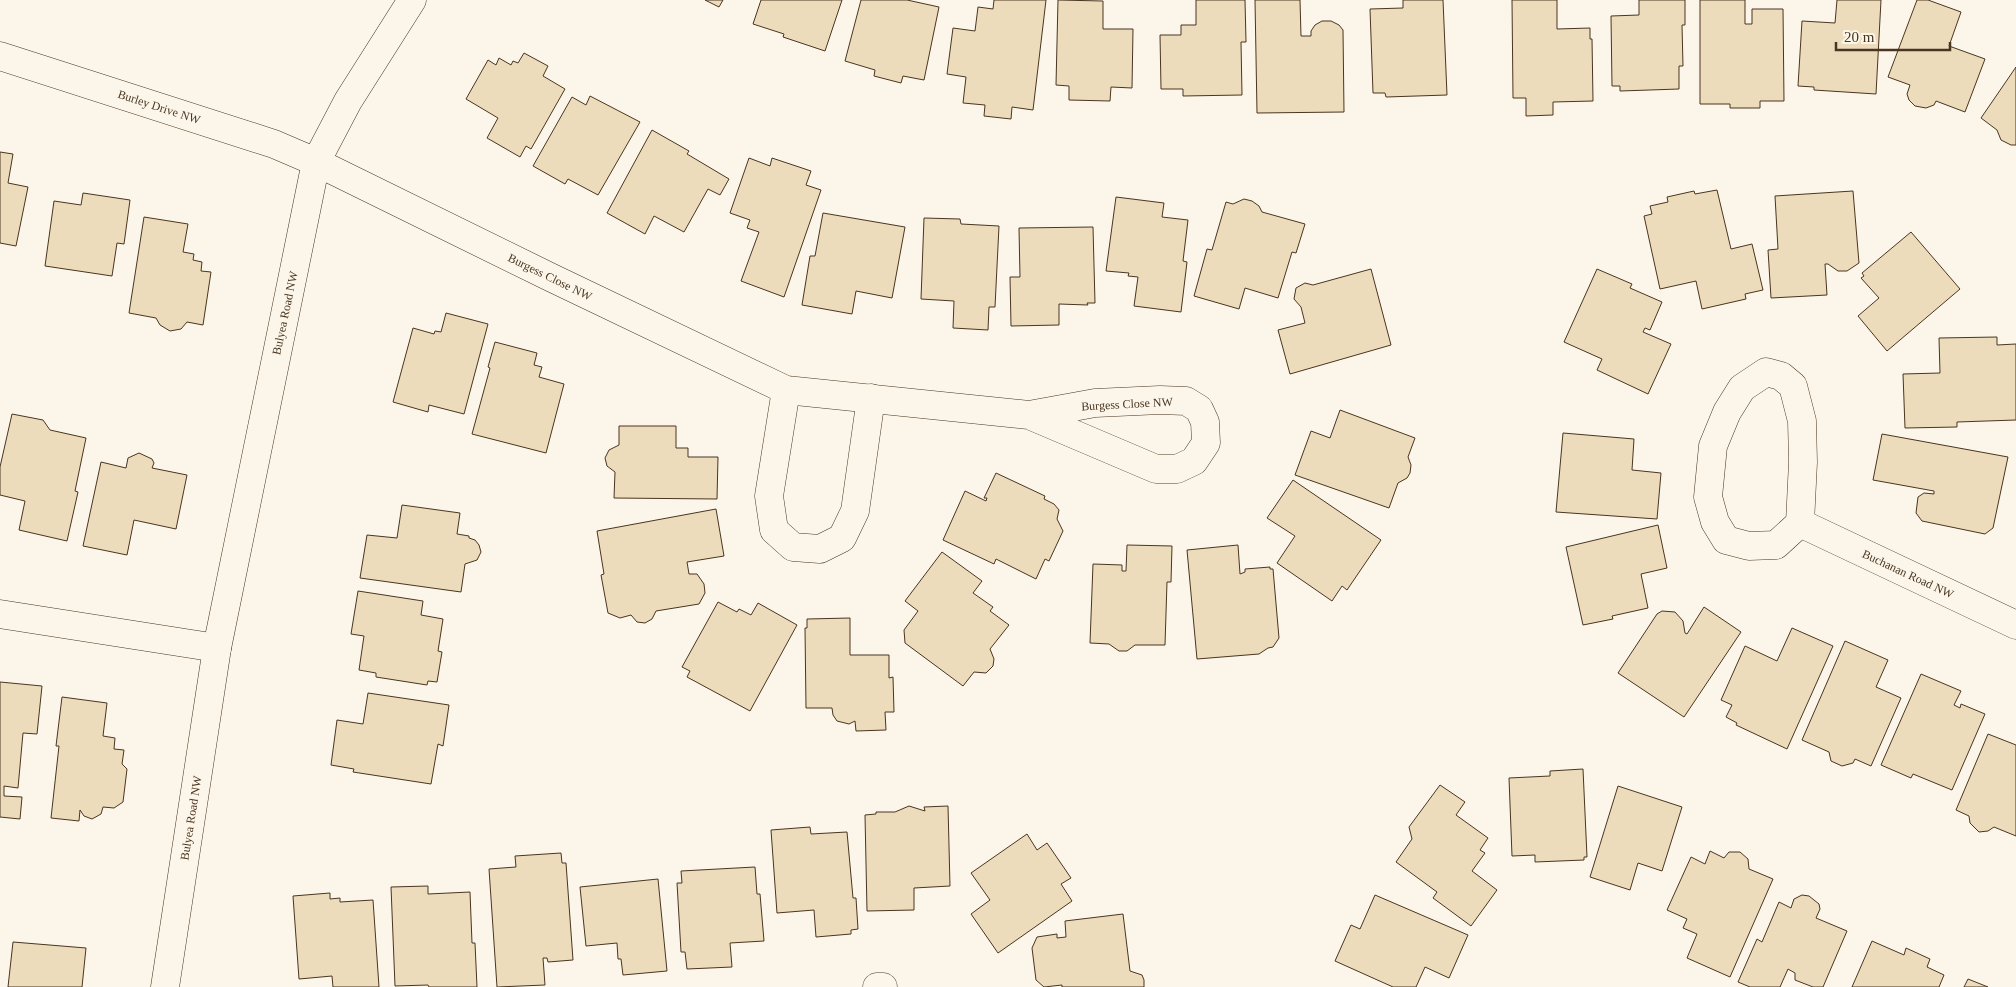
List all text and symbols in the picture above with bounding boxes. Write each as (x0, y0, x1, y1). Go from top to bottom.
scale bar (1836, 20, 1950, 52)
text: 20 m (1844, 29, 1875, 45)
street label: Burley Drive NW (116, 87, 203, 127)
street label: Burgess Close NW (506, 251, 595, 304)
street label: Bulyea Road NW (269, 269, 301, 356)
street label: Burgess Close NW (1081, 395, 1174, 413)
street label: Buchanan Road NW (1860, 547, 1957, 602)
street label: Bulyea Road NW (177, 774, 205, 861)

